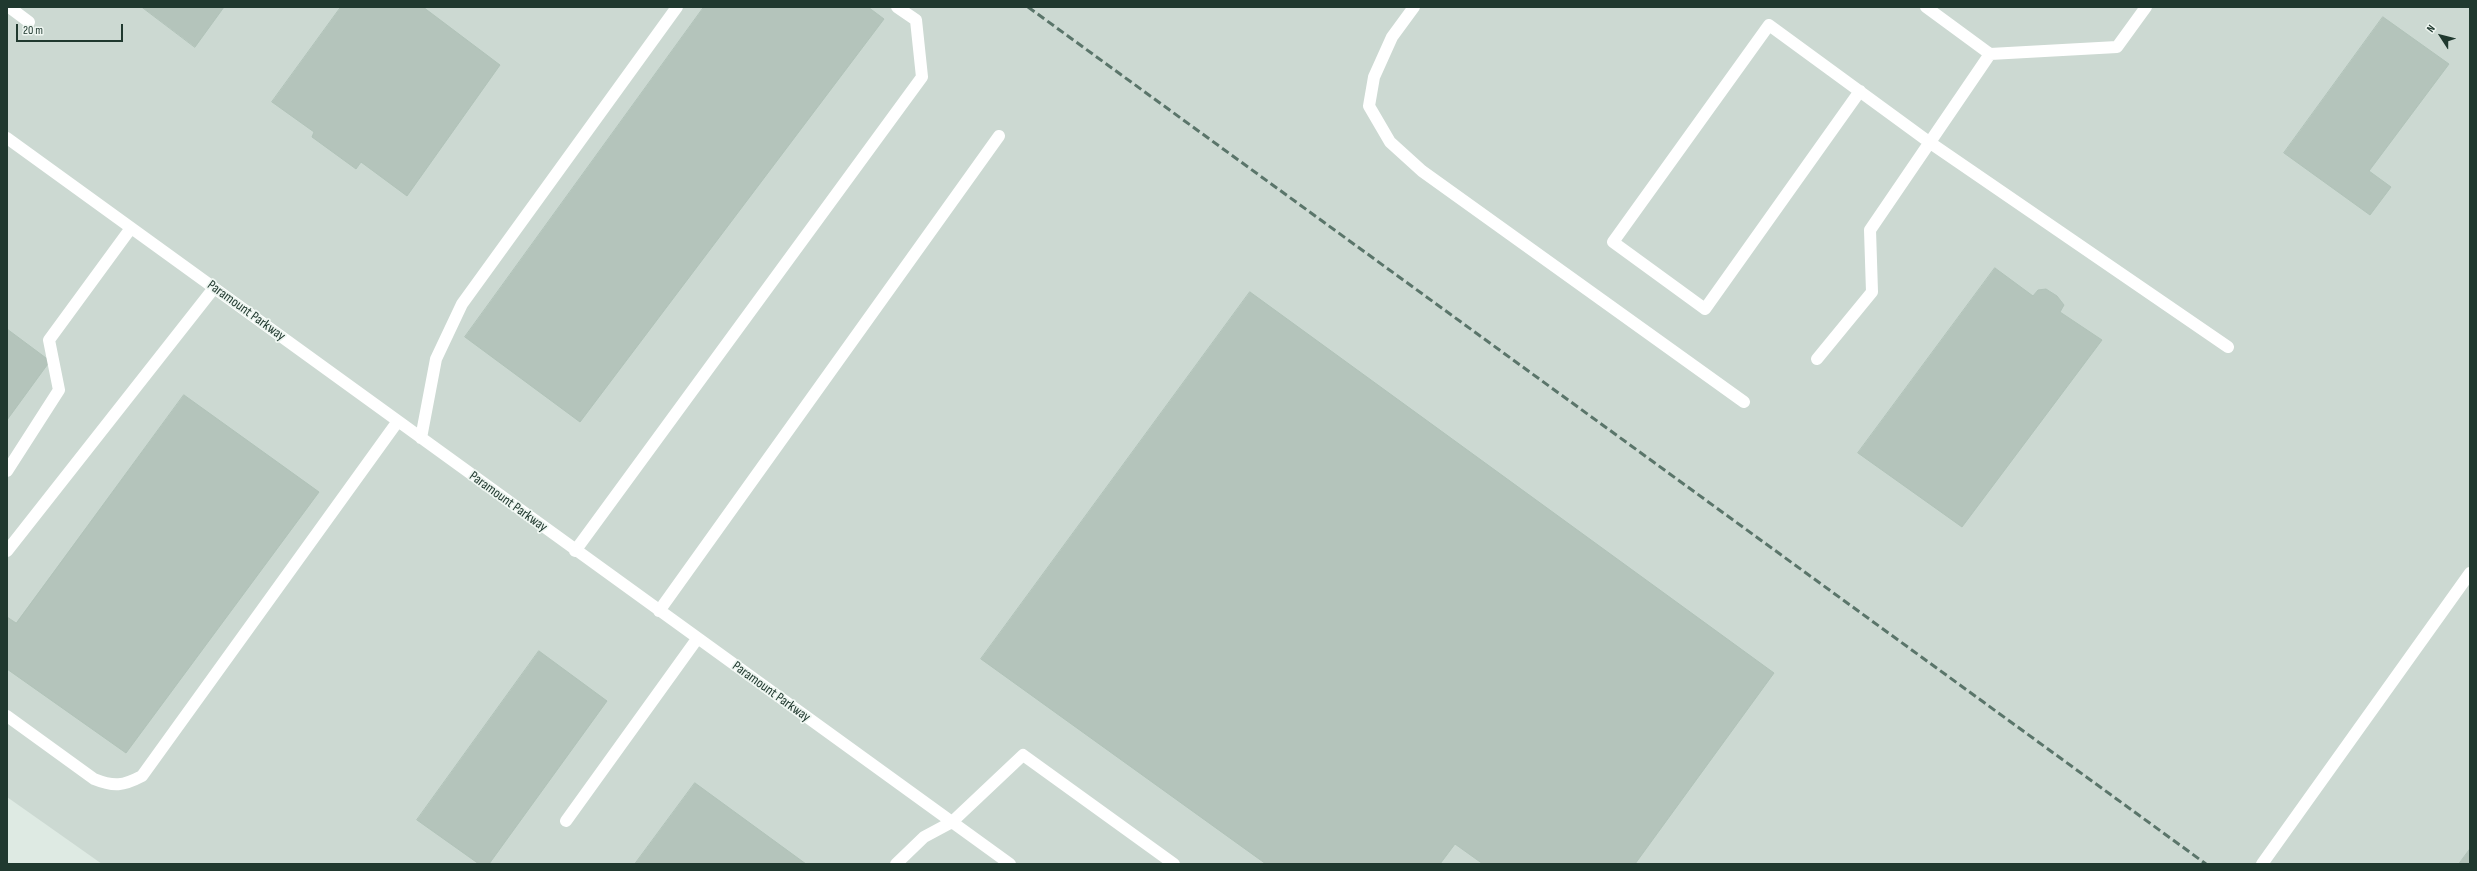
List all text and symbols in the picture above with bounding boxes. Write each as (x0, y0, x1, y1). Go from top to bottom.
scale bar (18, 16, 125, 42)
north arrow (2421, 16, 2461, 56)
text: N (2424, 22, 2438, 35)
text: 20 m (23, 23, 43, 38)
street label: Paramount Parkway (204, 277, 288, 345)
street label: Paramount Parkway (466, 468, 550, 536)
street label: Paramount Parkway (729, 658, 813, 726)

